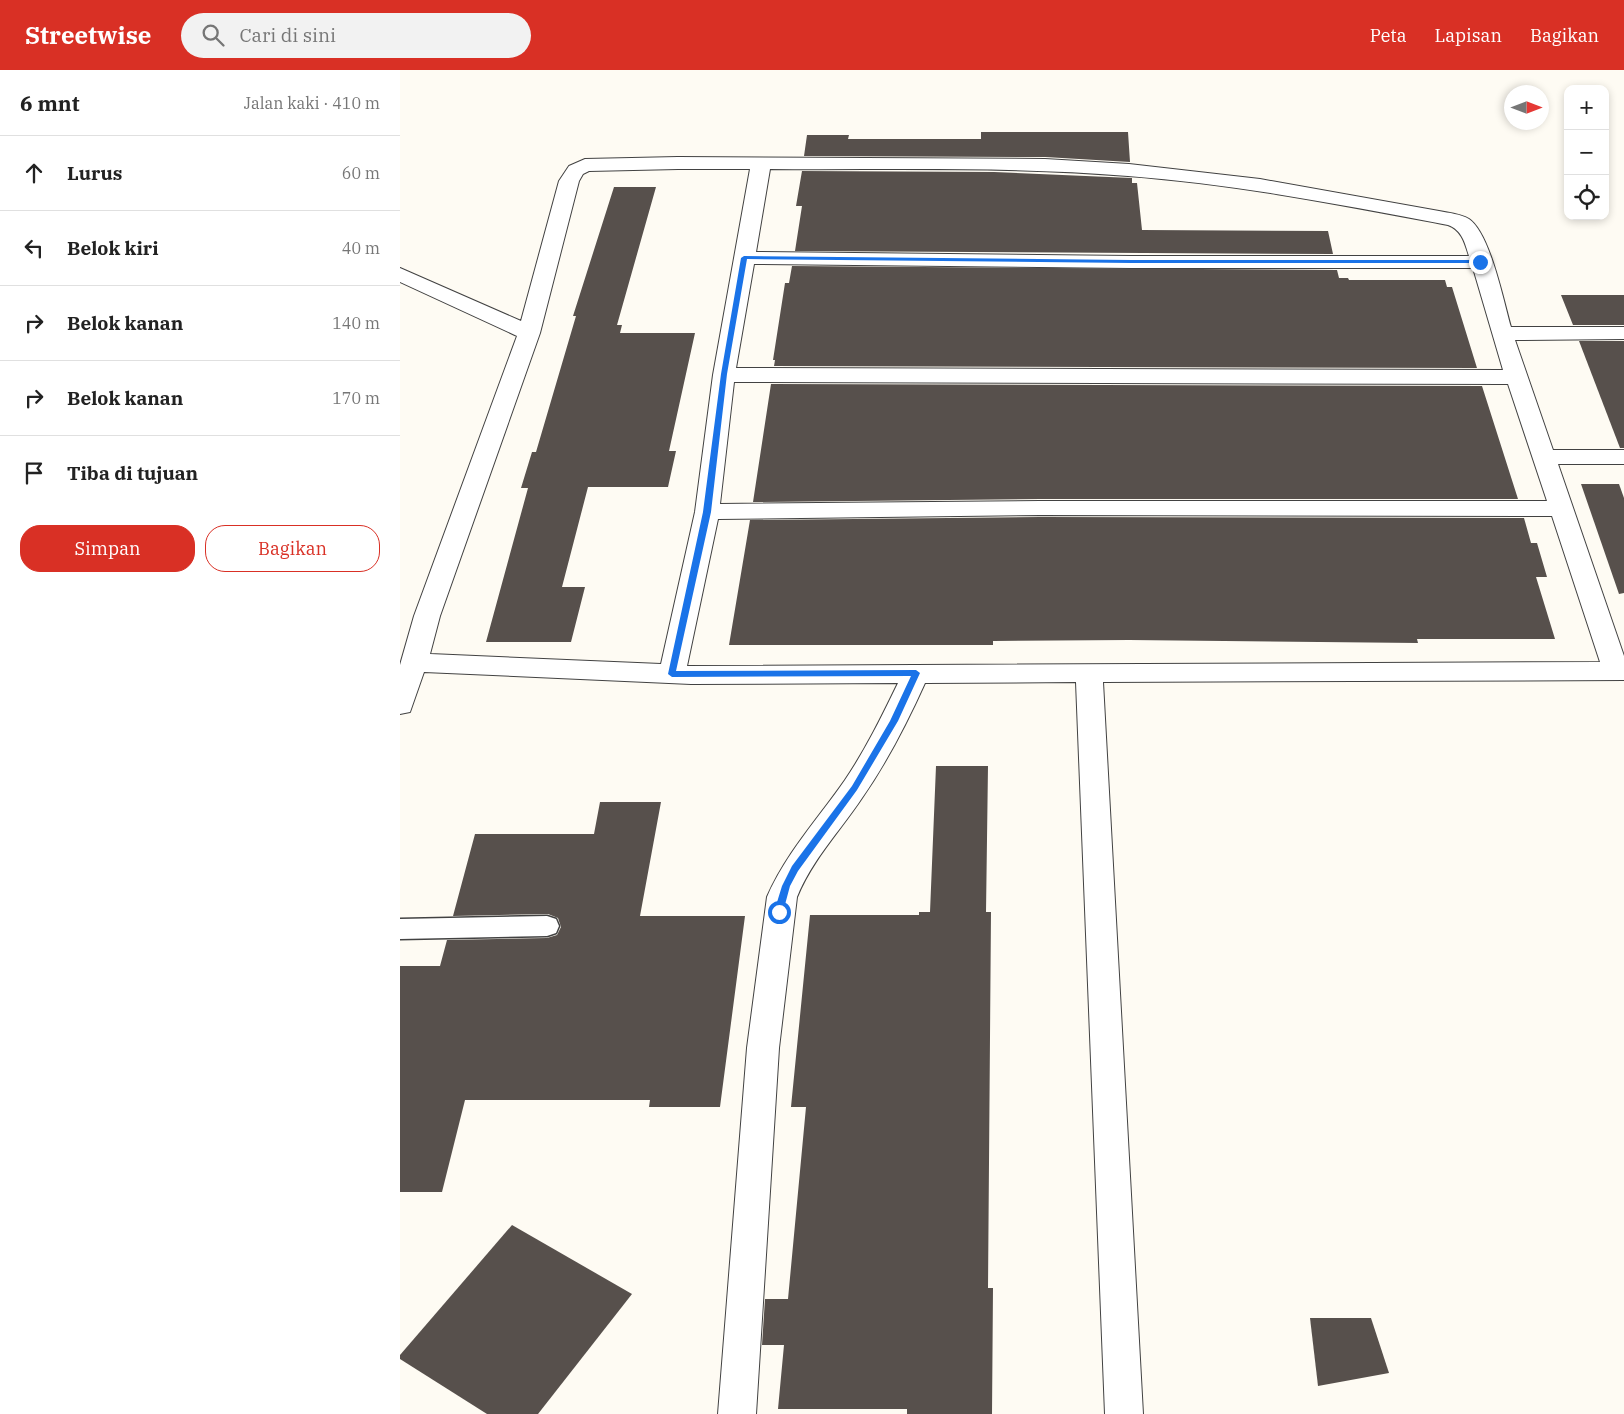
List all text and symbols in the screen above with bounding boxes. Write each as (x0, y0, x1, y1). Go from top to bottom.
search box (181, 13, 531, 58)
text: Streetwise (25, 19, 151, 51)
icon: search (199, 21, 227, 49)
text: Cari di sini (239, 23, 336, 47)
text: Peta (1370, 24, 1407, 47)
text: Lapisan (1435, 24, 1502, 47)
text: Bagikan (1530, 24, 1599, 47)
north arrow (1504, 85, 1549, 130)
map controls (1564, 85, 1609, 220)
button: + (1564, 85, 1609, 130)
text: 6 mnt (20, 89, 80, 117)
text: Jalan kaki · 410 m (244, 93, 380, 113)
button: − (1564, 130, 1609, 175)
icon: ahead (20, 159, 48, 187)
text: Lurus (67, 161, 122, 185)
text: 60 m (342, 163, 380, 183)
button: locate (1564, 175, 1609, 220)
icon: left (20, 234, 48, 262)
text: Belok kiri (67, 236, 159, 260)
text: 40 m (342, 238, 380, 258)
route end (1469, 251, 1492, 274)
icon: right (20, 309, 48, 337)
text: Belok kanan (67, 311, 183, 335)
text: 140 m (332, 313, 380, 333)
icon: right (20, 384, 48, 412)
text: Belok kanan (67, 386, 183, 410)
text: 170 m (332, 388, 380, 408)
icon: arrive (20, 459, 48, 487)
text: Tiba di tujuan (67, 461, 198, 485)
button: Simpan (20, 525, 195, 572)
button: Bagikan (205, 525, 380, 572)
route start (768, 901, 791, 924)

